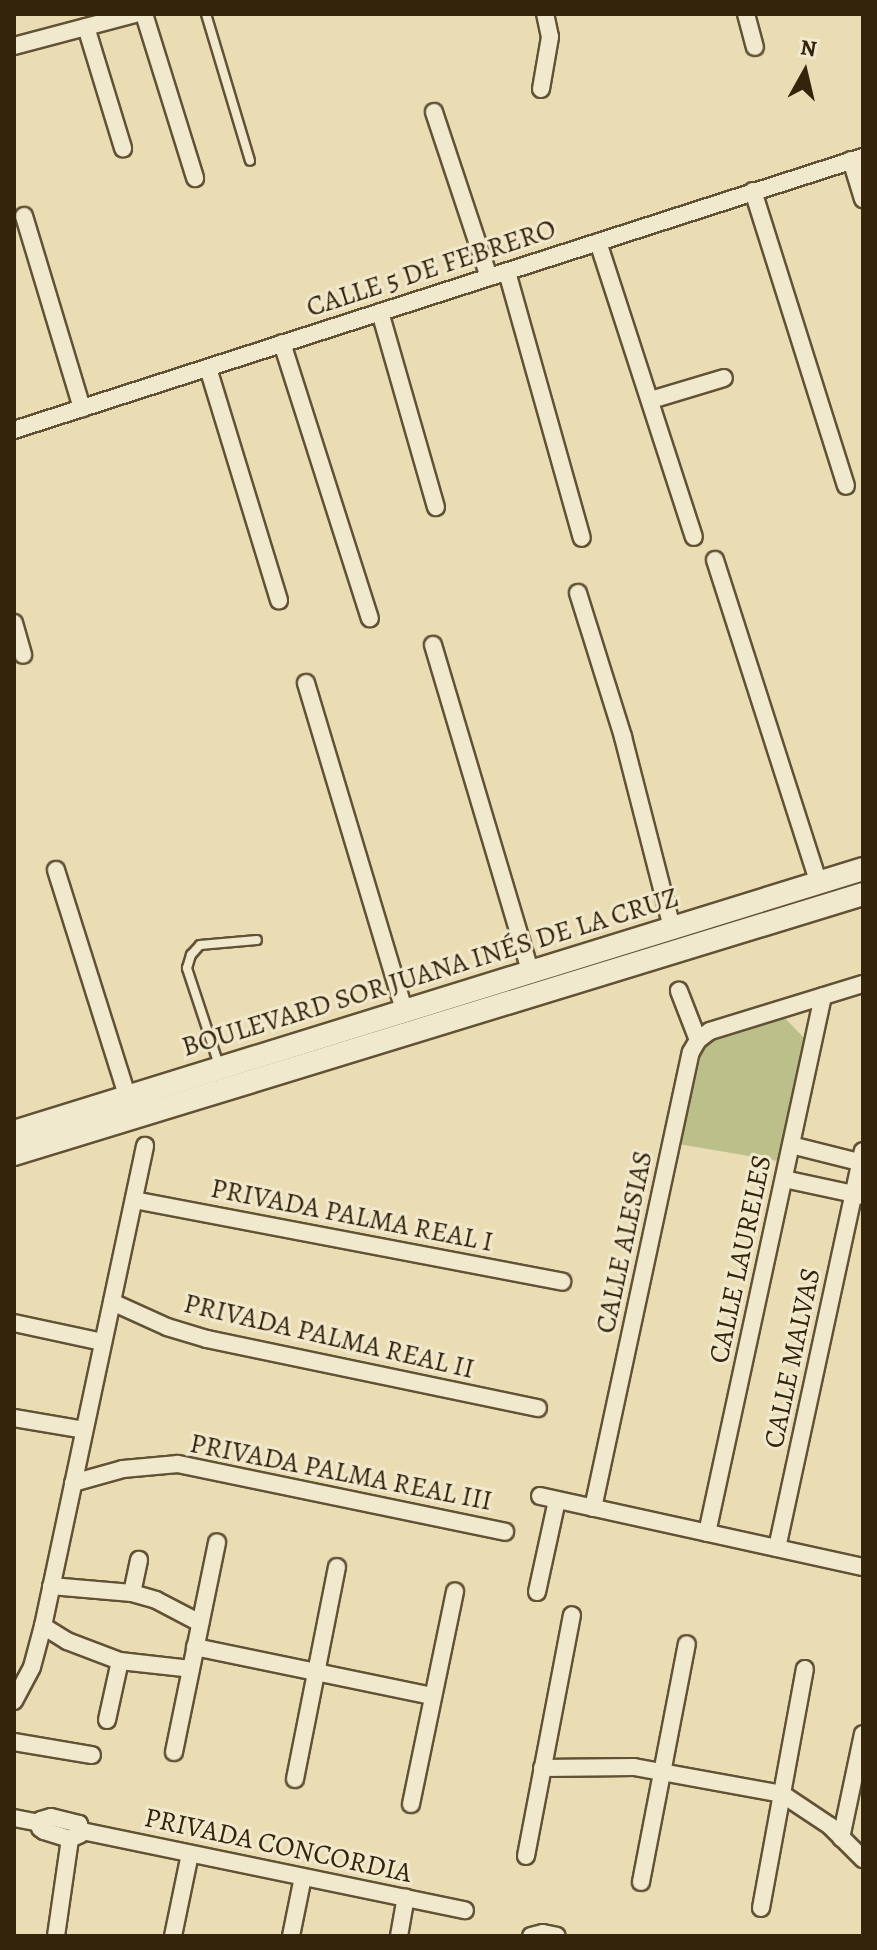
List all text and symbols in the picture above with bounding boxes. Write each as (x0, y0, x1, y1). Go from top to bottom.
north arrow (765, 32, 845, 112)
text: N (798, 32, 818, 64)
street label: CALLE 5 DE FEBRERO (302, 212, 560, 324)
street label: BOULEVARD SOR JUANA INÉS DE LA CRUZ (178, 880, 682, 1064)
street label: CALLE ALESIAS (588, 1148, 660, 1336)
street label: CALLE LAURELES (702, 1152, 778, 1366)
street label: PRIVADA PALMA REAL I (208, 1171, 496, 1259)
street label: CALLE MALVAS (756, 1265, 828, 1451)
street label: PRIVADA PALMA REAL II (181, 1286, 477, 1386)
street label: PRIVADA PALMA REAL III (187, 1426, 495, 1518)
street label: PRIVADA CONCORDIA (141, 1800, 415, 1890)

